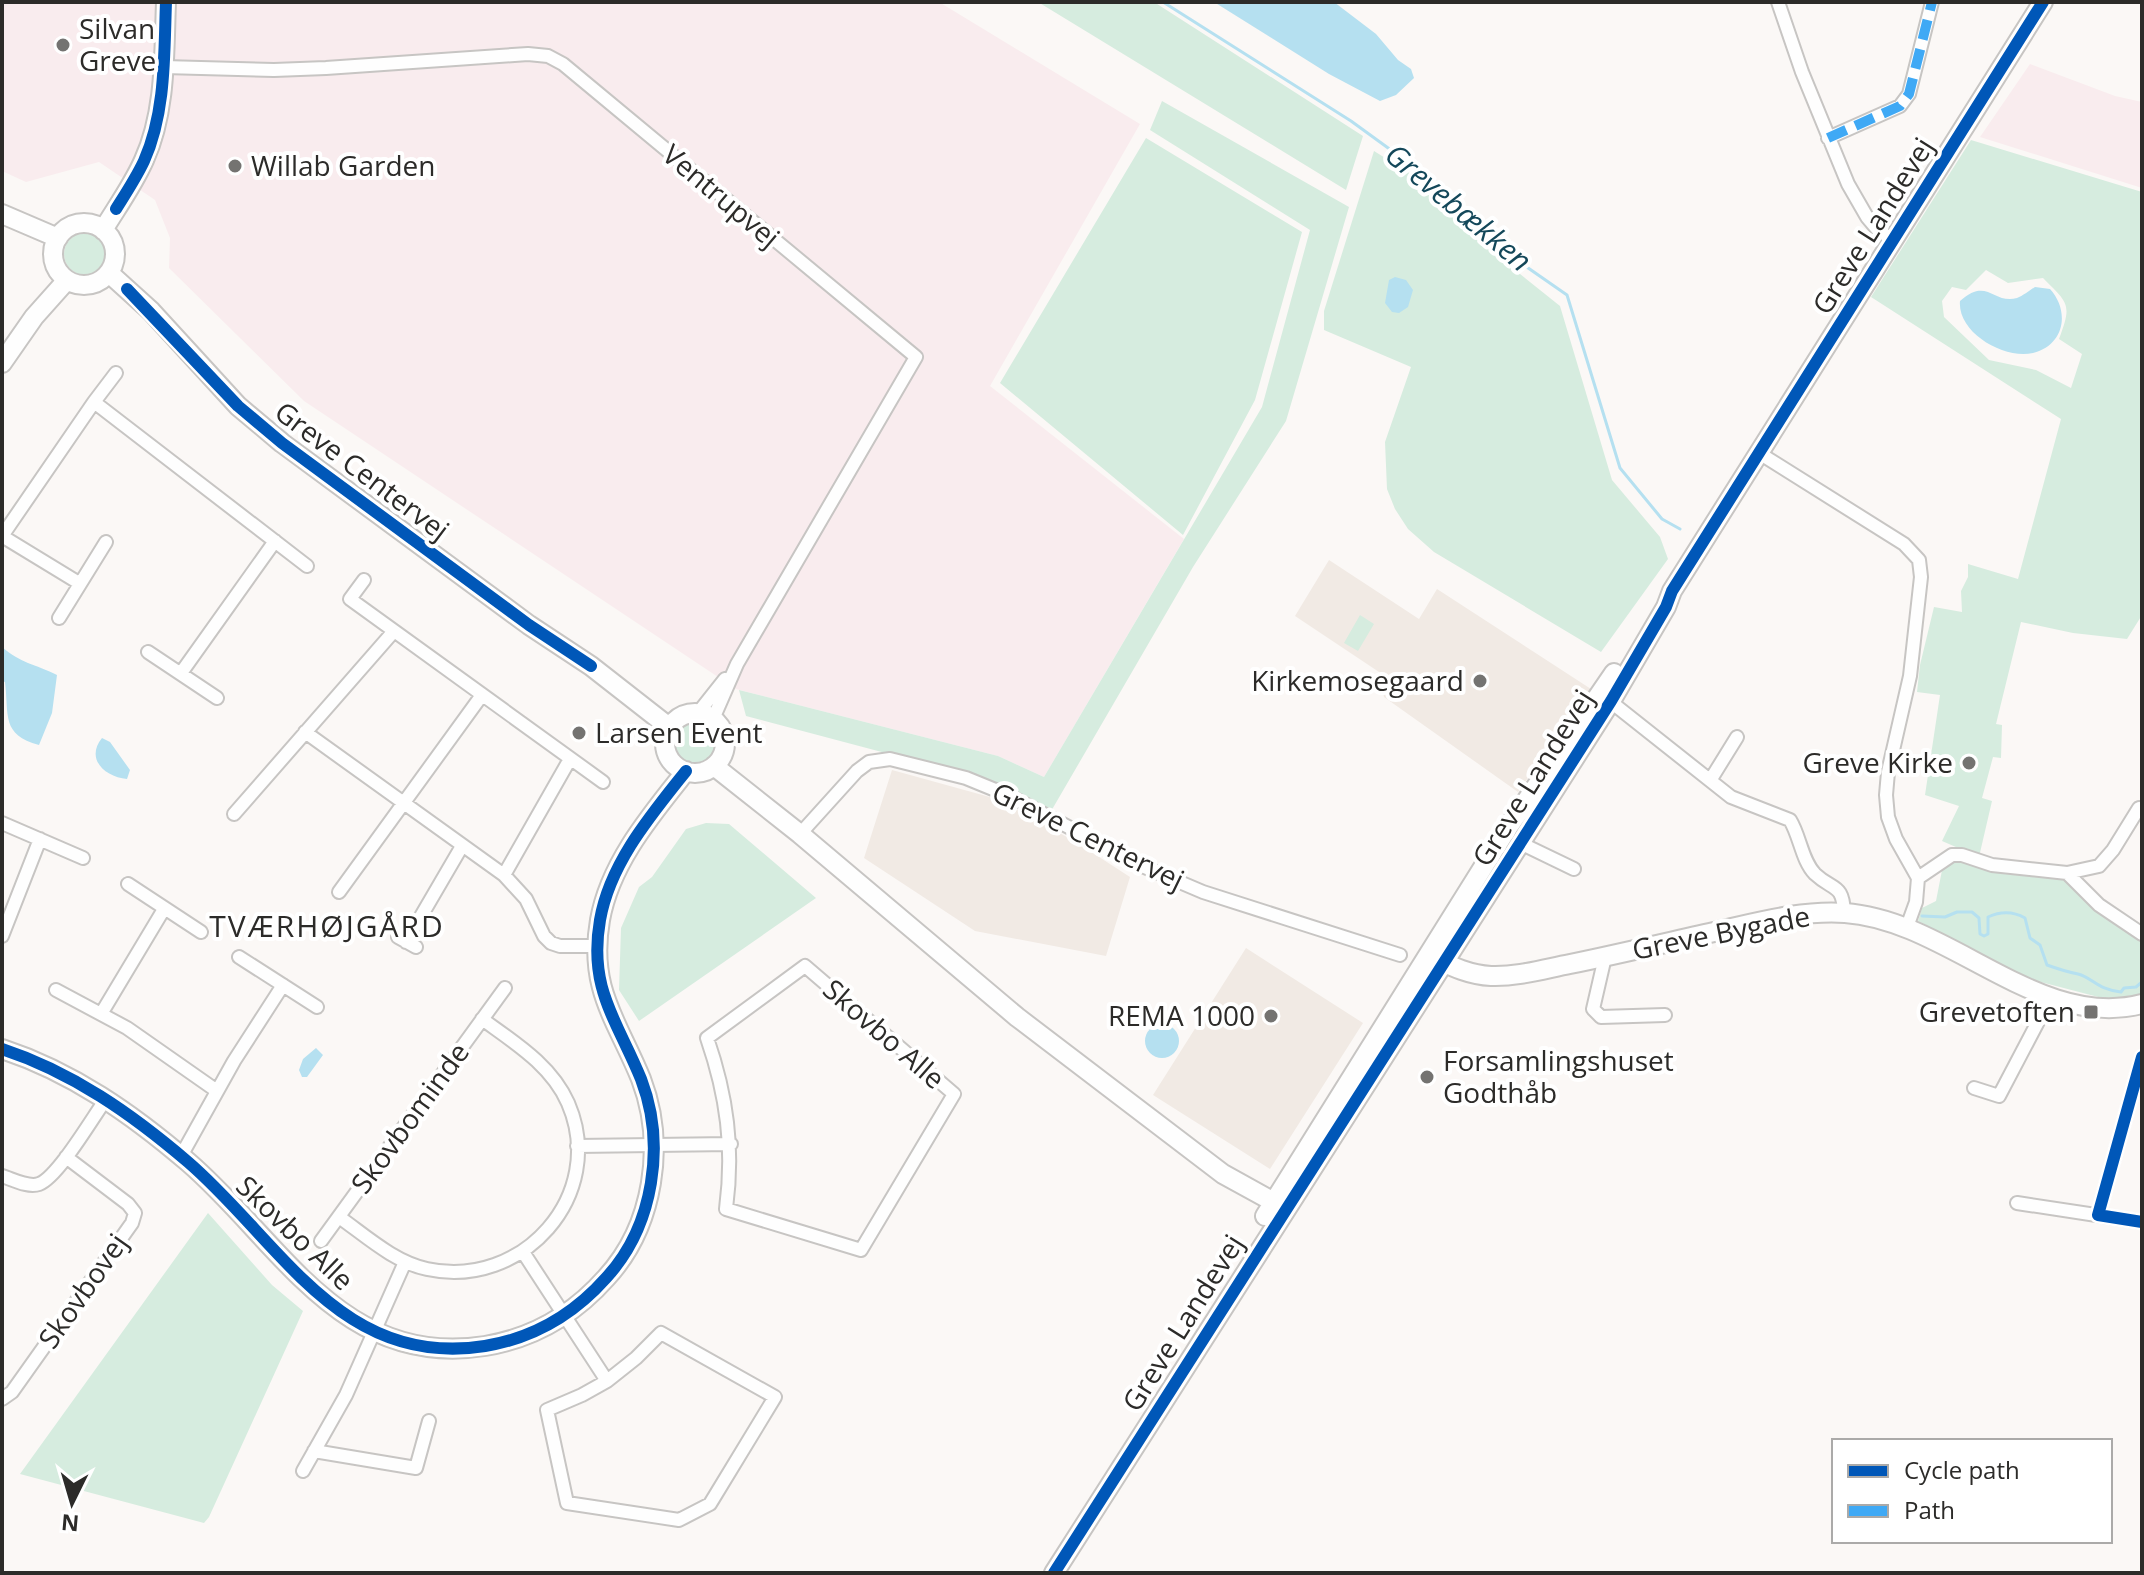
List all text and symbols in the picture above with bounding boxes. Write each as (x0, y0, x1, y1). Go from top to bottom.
place label: Silvan Greve (79, 9, 156, 79)
marker: Silvan Greve (54, 36, 72, 54)
street label: Greve Landevej (1803, 130, 1942, 321)
water label: Grevebækken (1377, 133, 1541, 280)
street label: Ventrupvej (655, 135, 788, 255)
place label: Willab Garden (251, 146, 435, 184)
marker: Willab Garden (226, 157, 244, 175)
street label: Greve Centervej (268, 392, 457, 548)
place label: Kirkemosegaard (1251, 661, 1464, 699)
marker: Kirkemosegaard (1471, 672, 1489, 690)
street label: Greve Landevej (1463, 682, 1602, 873)
place label: Larsen Event (595, 713, 763, 751)
marker: Larsen Event (570, 724, 588, 742)
place label: Greve Kirke (1802, 743, 1953, 781)
marker: Greve Kirke (1960, 754, 1978, 772)
street label: Greve Centervej (986, 772, 1191, 898)
street label: Greve Bygade (1629, 896, 1813, 968)
district label: TVÆRHØJGÅRD (209, 905, 445, 946)
street label: Skovbo Alle (816, 970, 954, 1097)
place label: Grevetoften (1919, 992, 2075, 1030)
place label: REMA 1000 (1108, 996, 1255, 1034)
marker: Grevetoften (2082, 1003, 2100, 1021)
marker: REMA 1000 (1262, 1007, 1280, 1025)
street label: Skovbominde (342, 1034, 477, 1201)
place label: Forsamlingshuset Godthåb (1443, 1041, 1674, 1111)
marker: Forsamlingshuset Godthåb (1418, 1068, 1436, 1086)
street label: Skovbo Alle (229, 1167, 363, 1298)
street label: Skovbovej (29, 1226, 136, 1355)
street label: Greve Landevej (1113, 1227, 1252, 1418)
legend (1832, 1439, 2112, 1543)
text: Cycle path (1904, 1453, 2020, 1486)
north arrow (32, 1463, 112, 1543)
text: Path (1904, 1493, 1955, 1526)
text: N (60, 1508, 80, 1540)

